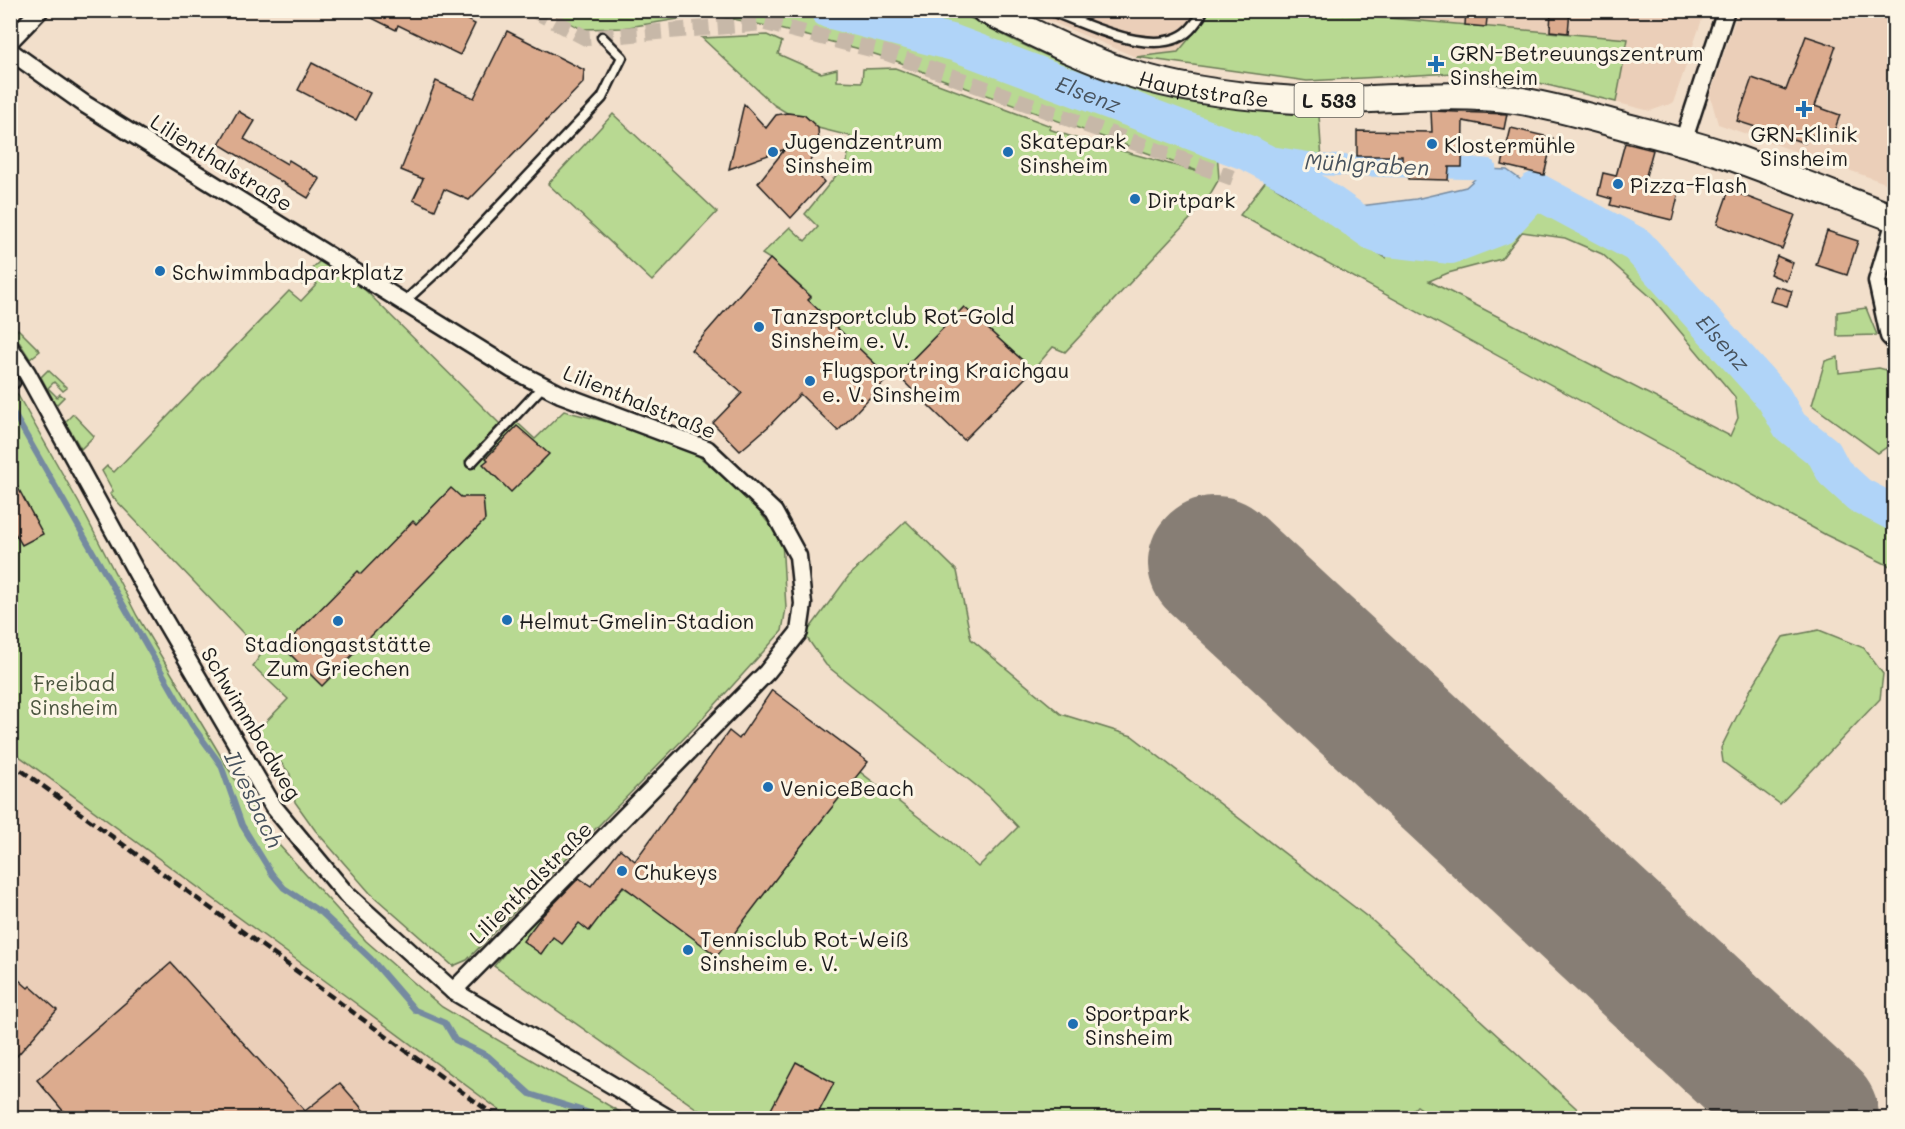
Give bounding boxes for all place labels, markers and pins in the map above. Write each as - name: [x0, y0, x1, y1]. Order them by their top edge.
- place label: GRN-Betreuungszentrum Sinsheim: [1450, 39, 1704, 90]
- marker: GRN-Betreuungszentrum Sinsheim: [1427, 55, 1445, 73]
- marker: GRN-Klinik Sinsheim: [1795, 100, 1813, 118]
- place label: GRN-Klinik Sinsheim: [1750, 120, 1858, 171]
- place label: Jugendzentrum Sinsheim: [785, 127, 942, 178]
- place label: Skatepark Sinsheim: [1020, 127, 1126, 178]
- place label: Klostermühle: [1444, 131, 1576, 158]
- marker: Klostermühle: [1425, 137, 1439, 151]
- marker: Jugendzentrum Sinsheim: [766, 145, 780, 159]
- marker: Skatepark Sinsheim: [1001, 145, 1015, 159]
- place label: Pizza-Flash: [1630, 171, 1747, 198]
- marker: Pizza-Flash: [1611, 177, 1625, 191]
- place label: Dirtpark: [1147, 186, 1235, 213]
- marker: Dirtpark: [1128, 192, 1142, 206]
- place label: Schwimmbadparkplatz: [172, 258, 404, 285]
- marker: Schwimmbadparkplatz: [153, 264, 167, 278]
- place label: Tanzsportclub Rot-Gold Sinsheim e. V.: [771, 302, 1014, 353]
- marker: Tanzsportclub Rot-Gold Sinsheim e. V.: [752, 320, 766, 334]
- place label: Flugsportring Kraichgau e. V. Sinsheim: [822, 356, 1069, 407]
- marker: Flugsportring Kraichgau e. V. Sinsheim: [803, 374, 817, 388]
- place label: Helmut-Gmelin-Stadion: [519, 607, 754, 634]
- marker: Helmut-Gmelin-Stadion: [500, 613, 514, 627]
- marker: Stadiongaststätte Zum Griechen: [331, 614, 345, 628]
- place label: Stadiongaststätte Zum Griechen: [245, 630, 431, 681]
- place label: VeniceBeach: [780, 774, 913, 801]
- marker: VeniceBeach: [761, 780, 775, 794]
- place label: Chukeys: [634, 858, 718, 885]
- marker: Chukeys: [615, 864, 629, 878]
- place label: Tennisclub Rot-Weiß Sinsheim e. V.: [700, 925, 909, 976]
- marker: Tennisclub Rot-Weiß Sinsheim e. V.: [681, 943, 695, 957]
- place label: Sportpark Sinsheim: [1085, 999, 1190, 1050]
- marker: Sportpark Sinsheim: [1066, 1017, 1080, 1031]

